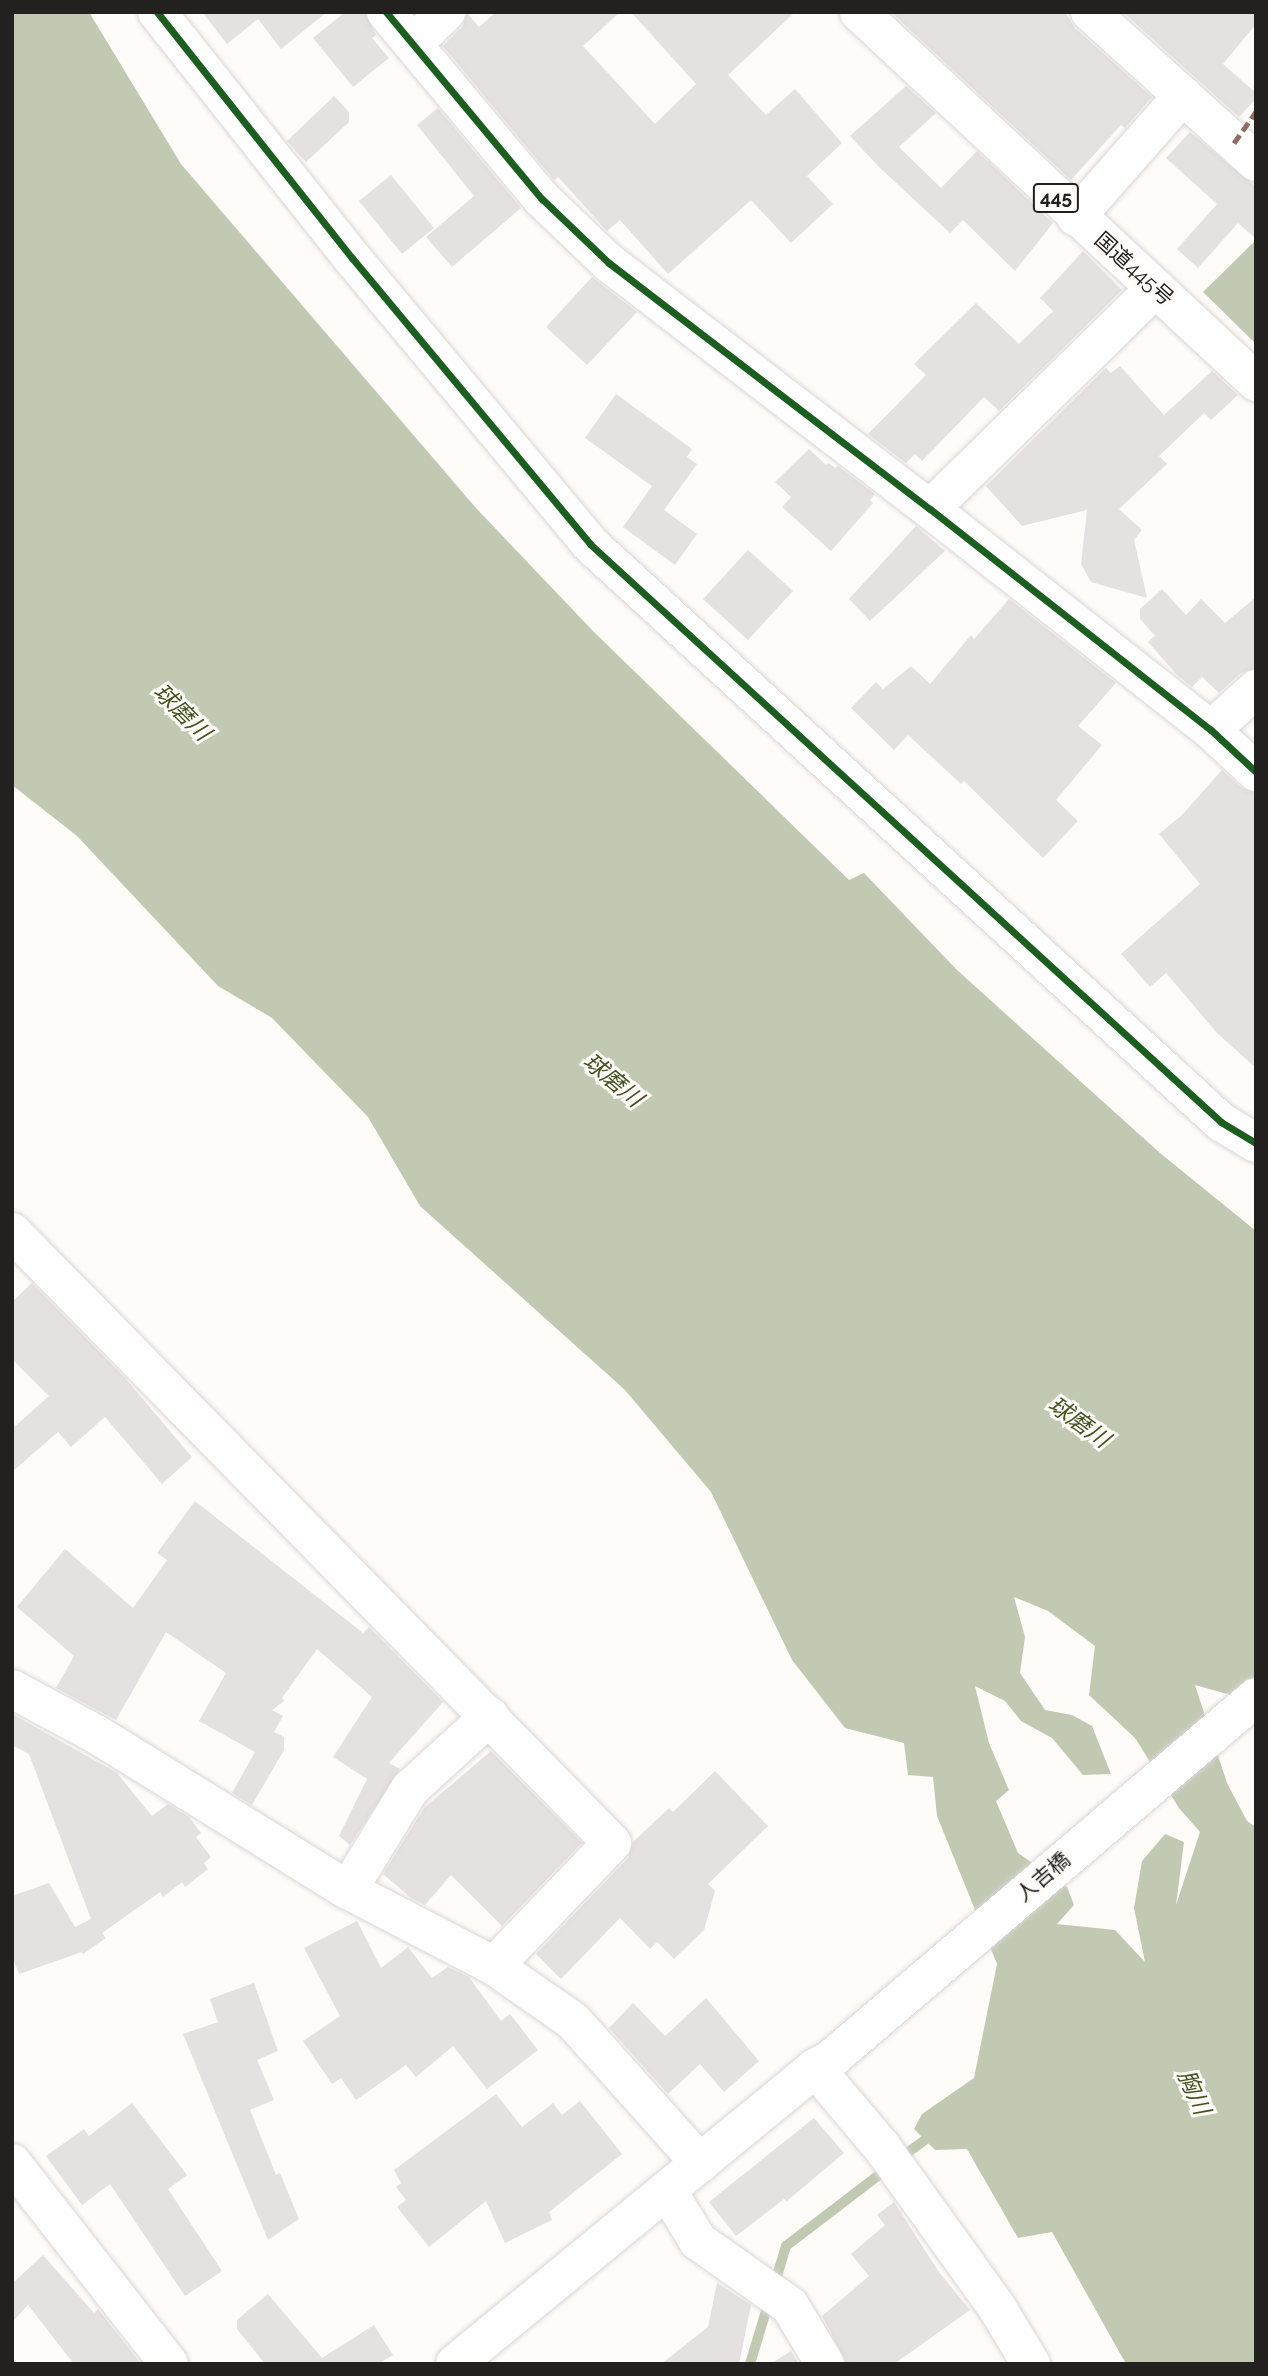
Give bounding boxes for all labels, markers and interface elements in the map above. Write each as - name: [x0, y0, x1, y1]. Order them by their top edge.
- road number: 445: [1032, 182, 1080, 214]
- street label: 国道445号: [1089, 227, 1179, 311]
- water label: 球磨川: [148, 678, 216, 746]
- water label: 球磨川: [578, 1047, 648, 1113]
- water label: 球磨川: [1043, 1391, 1115, 1453]
- street label: 人吉橋: [1011, 1847, 1075, 1907]
- water label: 胸川: [1172, 2065, 1216, 2119]

